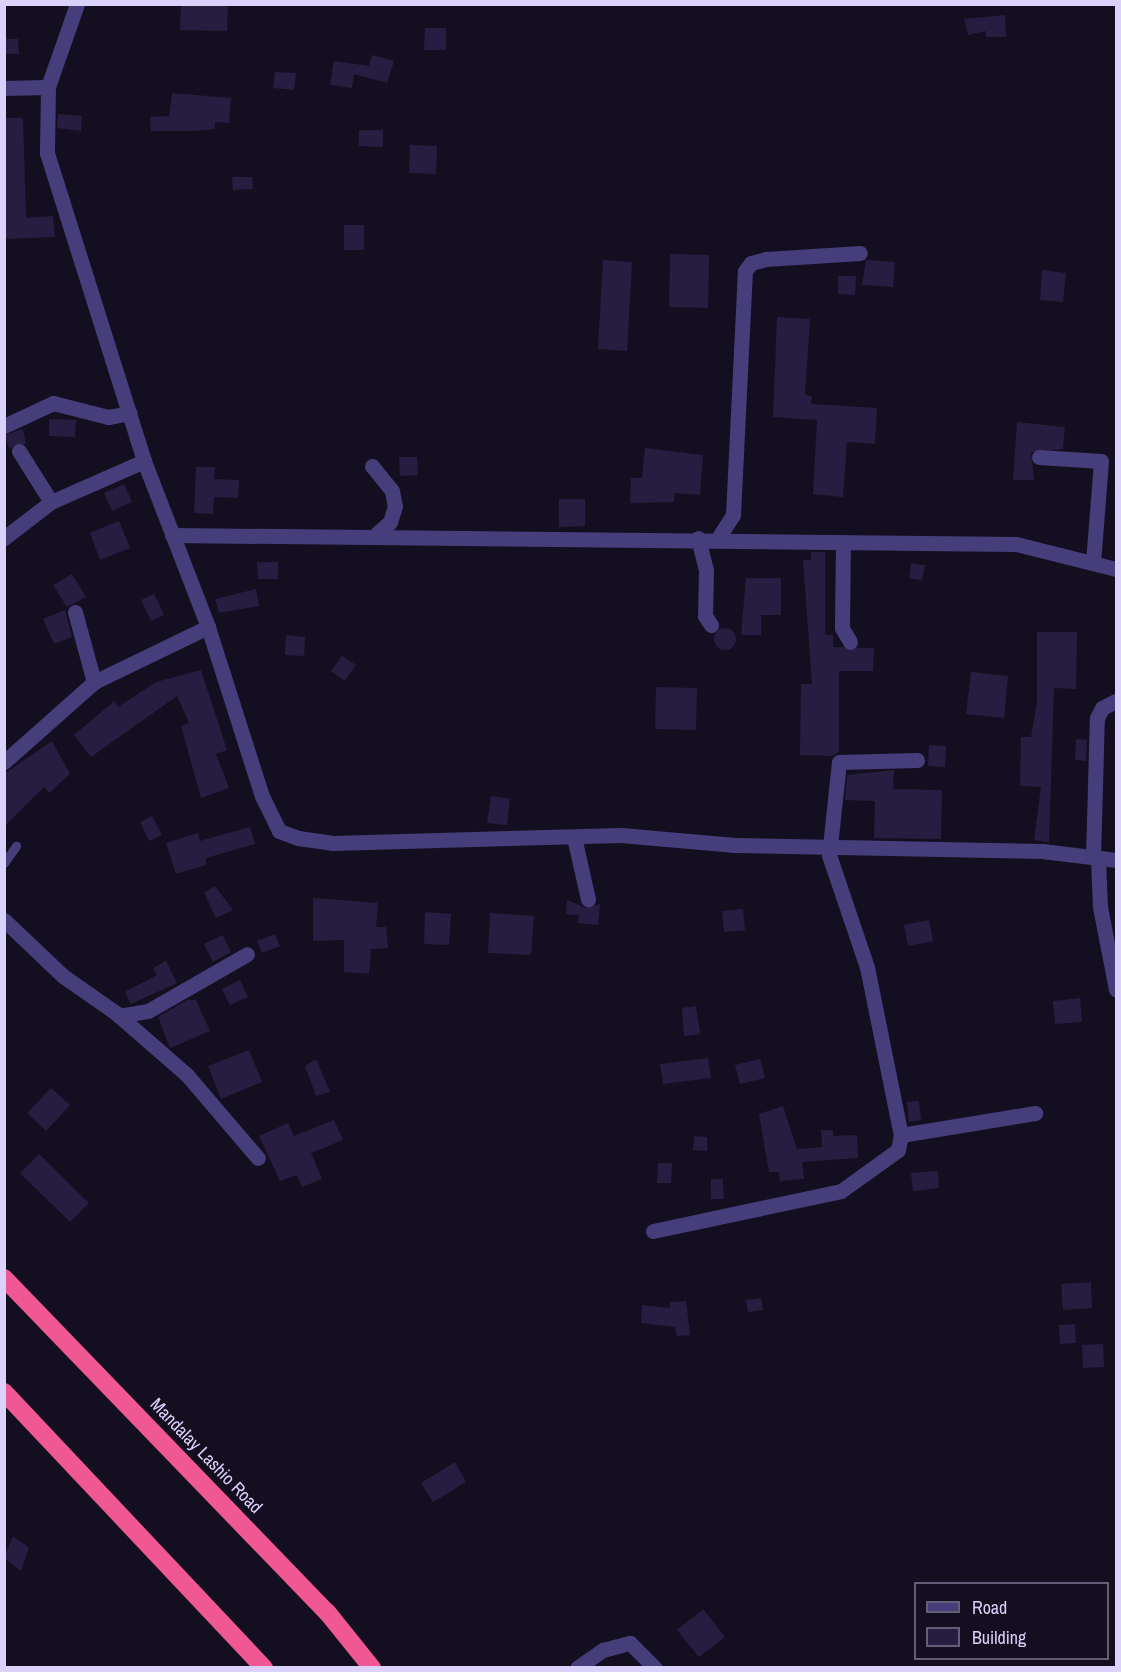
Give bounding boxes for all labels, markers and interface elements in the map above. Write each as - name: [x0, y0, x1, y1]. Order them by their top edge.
- street label: Mandalay Lashio Road: [146, 1394, 266, 1518]
- legend: [914, 1582, 1109, 1660]
- text: Road: [972, 1595, 1007, 1620]
- text: Building: [972, 1625, 1026, 1650]

